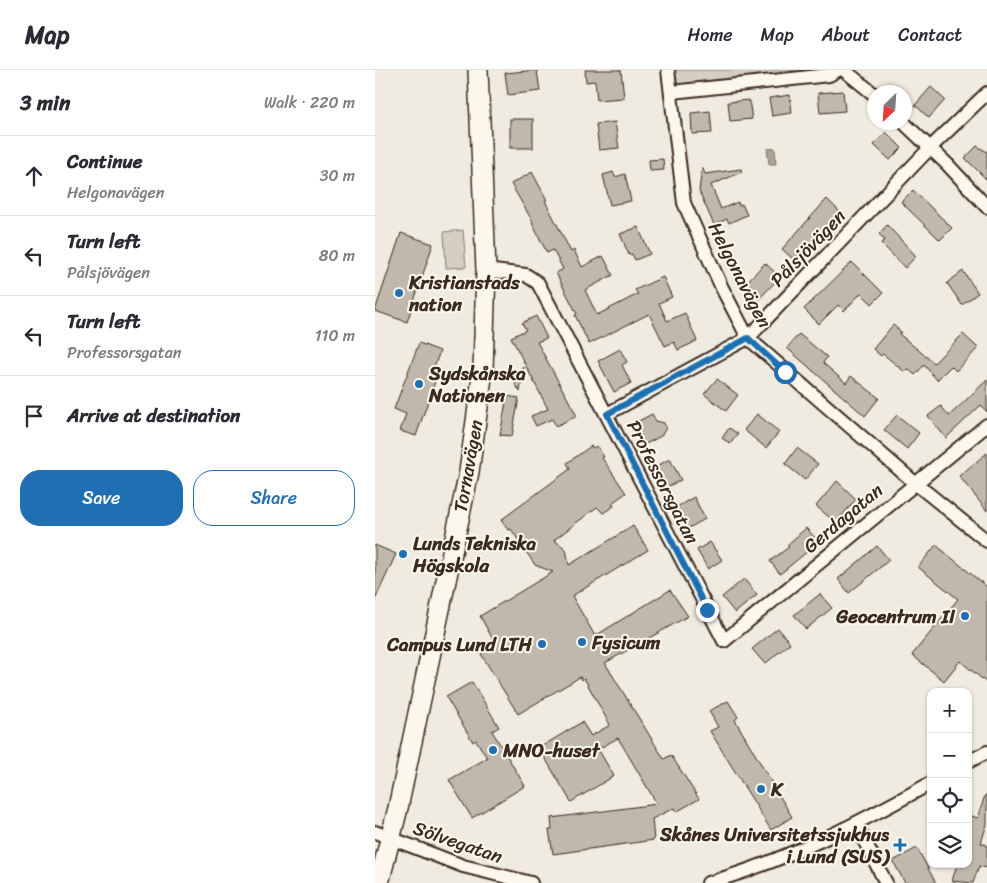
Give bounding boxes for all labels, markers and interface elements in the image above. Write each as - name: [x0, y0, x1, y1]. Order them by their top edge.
- text: Map: [25, 14, 69, 56]
- text: Home: [688, 19, 733, 51]
- text: Map: [761, 19, 794, 51]
- text: About: [822, 19, 870, 51]
- text: Contact: [898, 19, 962, 51]
- text: 3 min: [20, 84, 70, 122]
- north arrow: [867, 85, 912, 130]
- text: Walk · 220 m: [264, 88, 355, 117]
- text: Continue: [67, 145, 143, 178]
- text: 30 m: [320, 161, 355, 190]
- icon: ahead: [20, 162, 48, 190]
- text: Helgonavägen: [67, 178, 165, 207]
- street label: Pålsjövägen: [762, 201, 854, 295]
- street label: Helgonavägen: [699, 216, 781, 334]
- text: Turn left: [67, 225, 140, 258]
- text: 80 m: [319, 241, 355, 270]
- icon: left: [20, 242, 48, 270]
- text: Pålsjövägen: [67, 258, 150, 287]
- place label: Kristianstads nation: [408, 266, 521, 321]
- marker: Kristianstads nation: [393, 287, 405, 299]
- text: Turn left: [67, 305, 140, 338]
- text: 110 m: [315, 321, 355, 350]
- icon: left: [20, 322, 48, 350]
- text: Professorsgatan: [67, 338, 181, 367]
- place label: Sydskånska Nationen: [428, 357, 526, 412]
- route start: [774, 361, 797, 384]
- marker: Sydskånska Nationen: [413, 378, 425, 390]
- text: Arrive at destination: [67, 399, 240, 432]
- icon: arrive: [20, 402, 48, 430]
- street label: Professorsgatan: [617, 414, 709, 550]
- street label: Tornavägen: [444, 417, 492, 515]
- button: Save: [20, 470, 183, 526]
- button: Share: [193, 470, 355, 526]
- street label: Gerdagatan: [796, 474, 890, 562]
- place label: Lunds Tekniska Högskola: [412, 527, 537, 582]
- marker: Lunds Tekniska Högskola: [397, 548, 409, 560]
- route end: [696, 599, 719, 622]
- place label: Geocentrum II: [835, 600, 956, 633]
- marker: Geocentrum II: [959, 610, 971, 622]
- place label: Fysicum: [591, 626, 661, 659]
- place label: Campus Lund LTH: [386, 628, 533, 661]
- marker: Fysicum: [576, 636, 588, 648]
- marker: Campus Lund LTH: [536, 638, 548, 650]
- map controls: [927, 688, 972, 868]
- button: +: [927, 688, 972, 733]
- button: −: [927, 733, 972, 778]
- place label: MNO-huset: [502, 734, 601, 767]
- marker: MNO-huset: [487, 744, 499, 756]
- place label: K: [770, 773, 784, 806]
- button: locate: [927, 778, 972, 823]
- marker: K: [755, 783, 767, 795]
- street label: Sölvegatan: [409, 811, 507, 873]
- place label: Skånes Universitetssjukhus i Lund (SUS): [659, 818, 890, 873]
- button: layers: [927, 823, 972, 868]
- marker: Skånes Universitetssjukhus i Lund (SUS): [893, 838, 907, 852]

